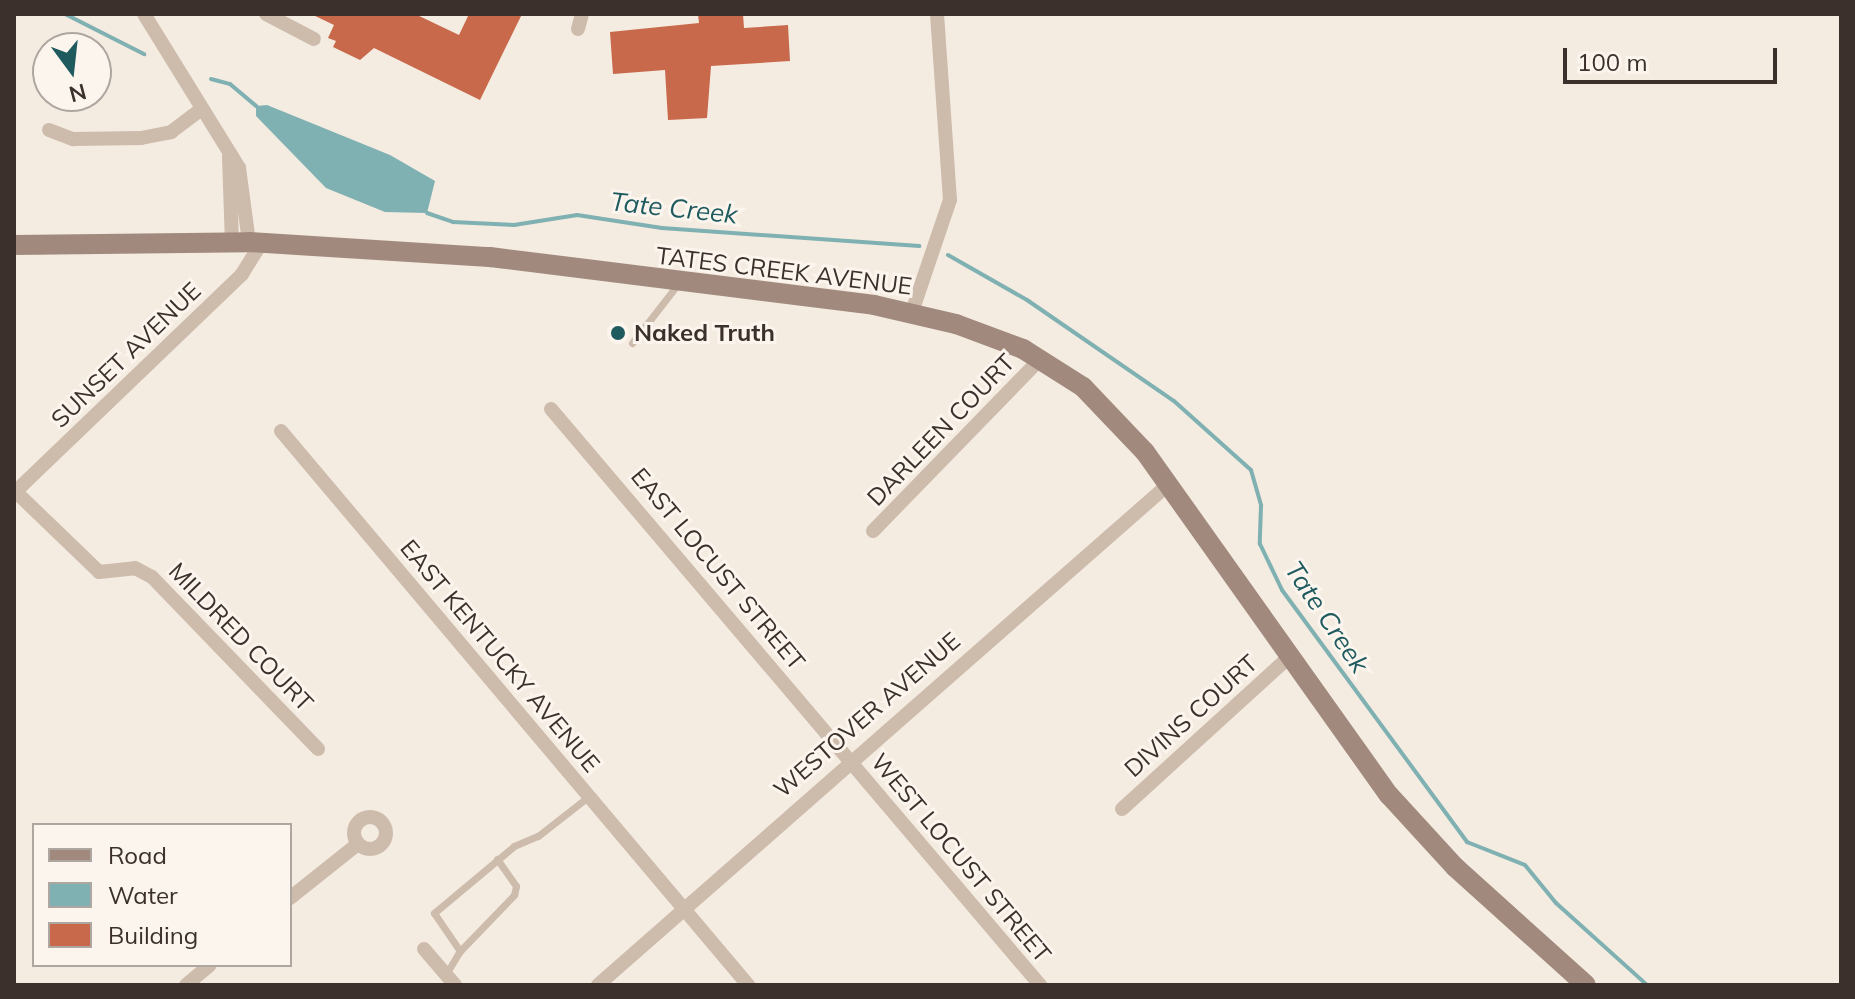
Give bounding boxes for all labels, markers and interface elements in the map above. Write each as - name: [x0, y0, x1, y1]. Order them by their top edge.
- north arrow: [32, 32, 112, 112]
- scale bar: [1567, 32, 1781, 82]
- text: 100 m: [1577, 47, 1648, 77]
- text: N: [66, 78, 89, 109]
- water label: Tate Creek: [609, 186, 739, 230]
- street label: TATES CREEK AVENUE: [654, 241, 914, 301]
- street label: SUNSET AVENUE: [45, 276, 207, 434]
- place label: Naked Truth: [634, 319, 775, 347]
- marker: Naked Truth: [609, 324, 627, 342]
- street label: DARLEEN COURT: [861, 348, 1021, 512]
- street label: EAST LOCUST STREET: [625, 462, 811, 676]
- street label: EAST KENTUCKY AVENUE: [394, 534, 606, 778]
- water label: Tate Creek: [1278, 555, 1376, 679]
- street label: MILDRED COURT: [163, 557, 319, 717]
- street label: WESTOVER AVENUE: [768, 626, 966, 804]
- street label: DIVINS COURT: [1119, 649, 1263, 783]
- street label: WEST LOCUST STREET: [865, 748, 1057, 968]
- legend: [32, 823, 292, 967]
- text: Road: [108, 840, 167, 870]
- text: Water: [108, 880, 178, 910]
- text: Building: [108, 920, 198, 950]

